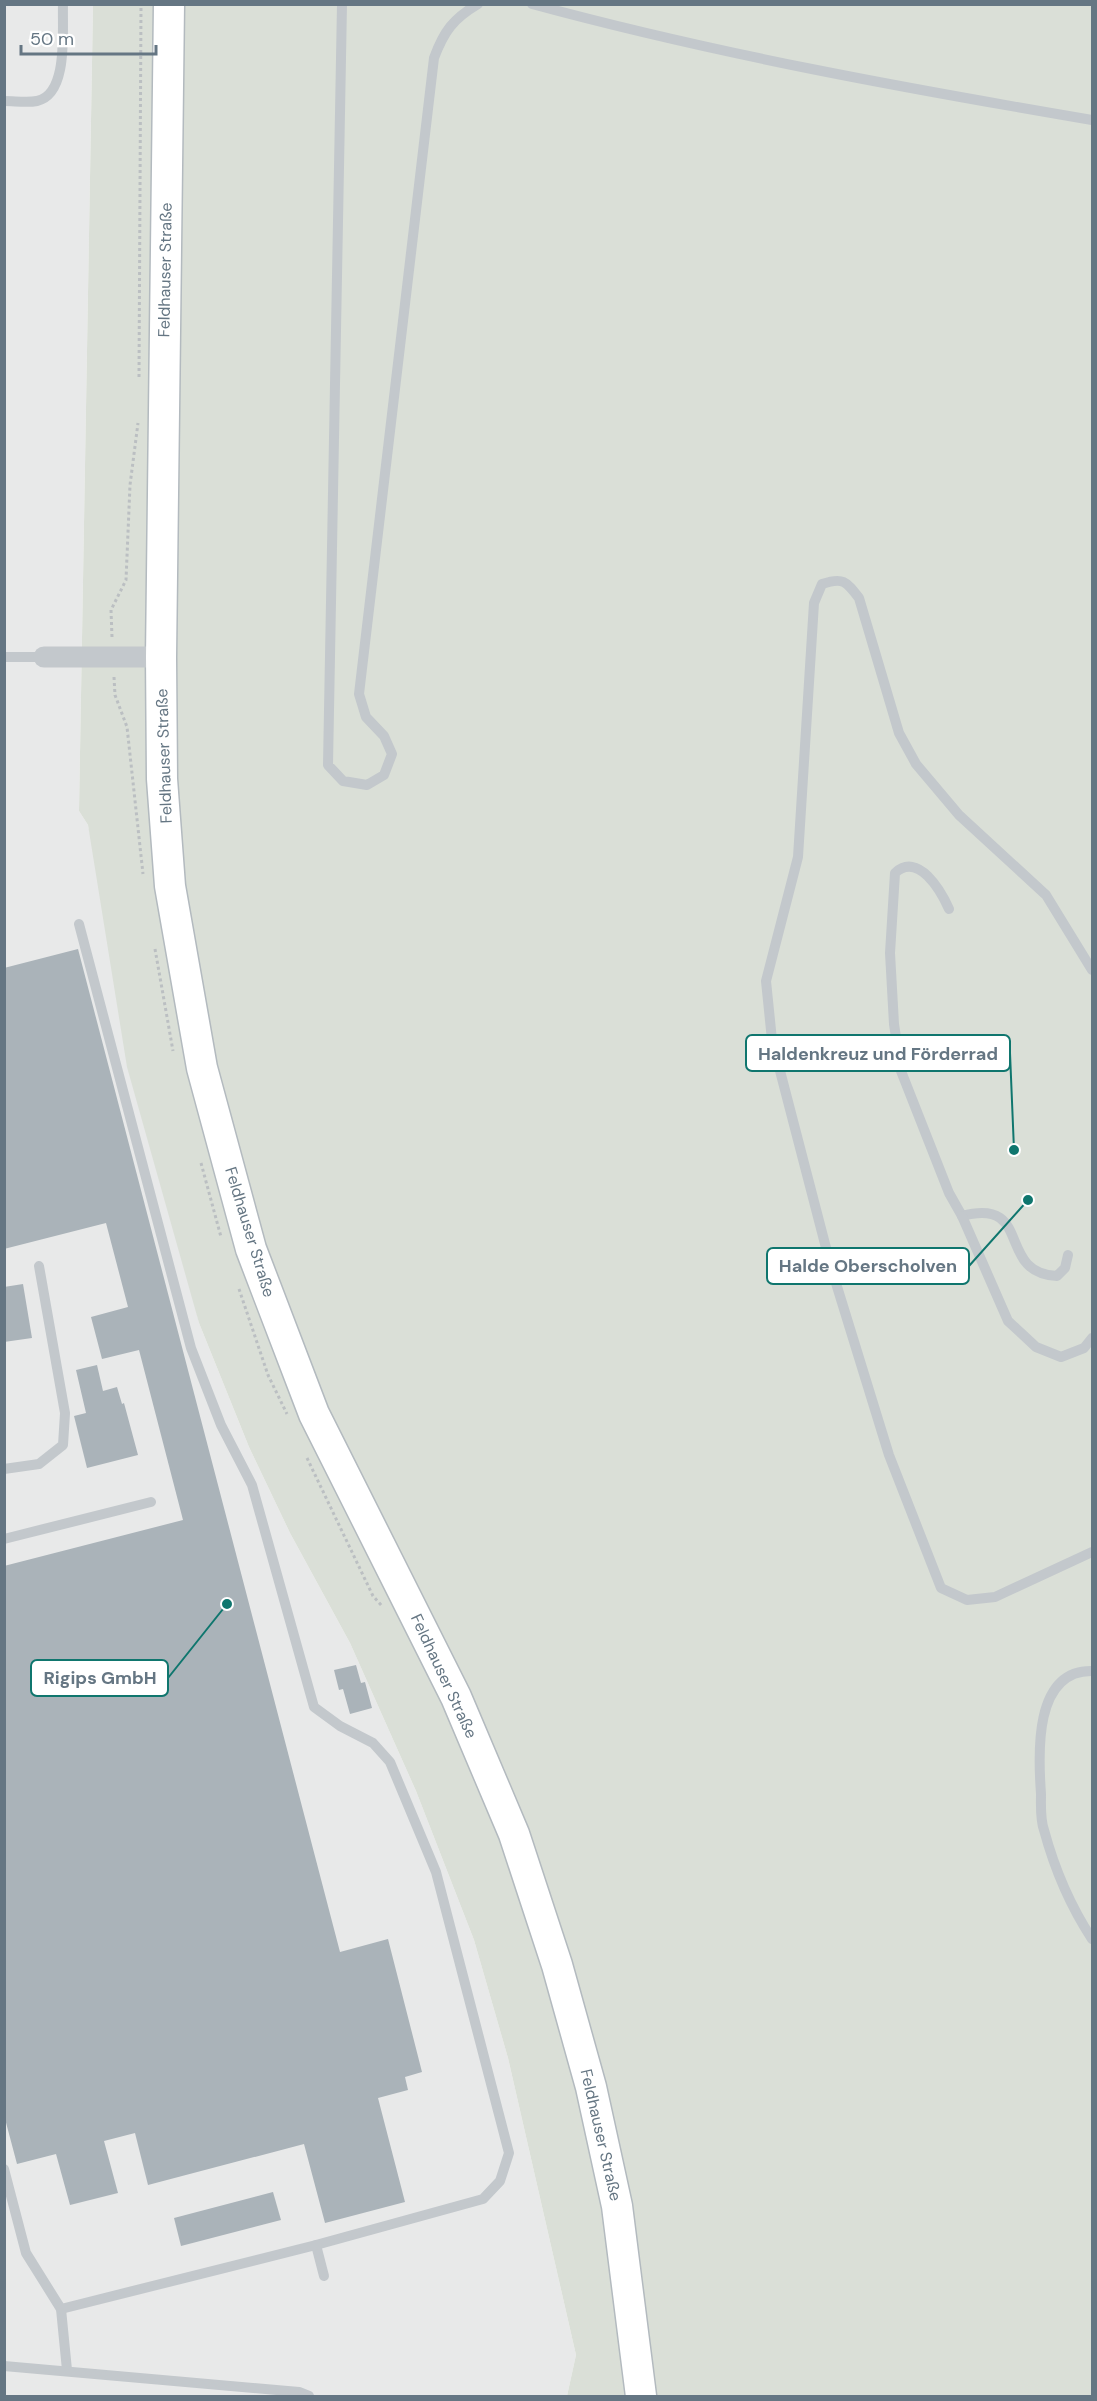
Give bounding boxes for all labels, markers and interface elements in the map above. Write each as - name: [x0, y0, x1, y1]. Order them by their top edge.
- scale bar: [21, 18, 156, 56]
- text: 50 m: [30, 27, 74, 51]
- street label: Feldhauser Straße: [153, 202, 177, 338]
- street label: Feldhauser Straße: [151, 688, 177, 824]
- callout: Haldenkreuz und Förderrad: [746, 1035, 1010, 1071]
- text: Haldenkreuz und Förderrad: [758, 1042, 998, 1066]
- street label: Feldhauser Straße: [220, 1164, 280, 1300]
- callout: Halde Oberscholven: [767, 1248, 969, 1284]
- text: Halde Oberscholven: [779, 1254, 957, 1278]
- street label: Feldhauser Straße: [406, 1610, 482, 1742]
- callout: Rigips GmbH: [31, 1660, 168, 1696]
- text: Rigips GmbH: [43, 1666, 157, 1690]
- street label: Feldhauser Straße: [576, 2067, 626, 2203]

